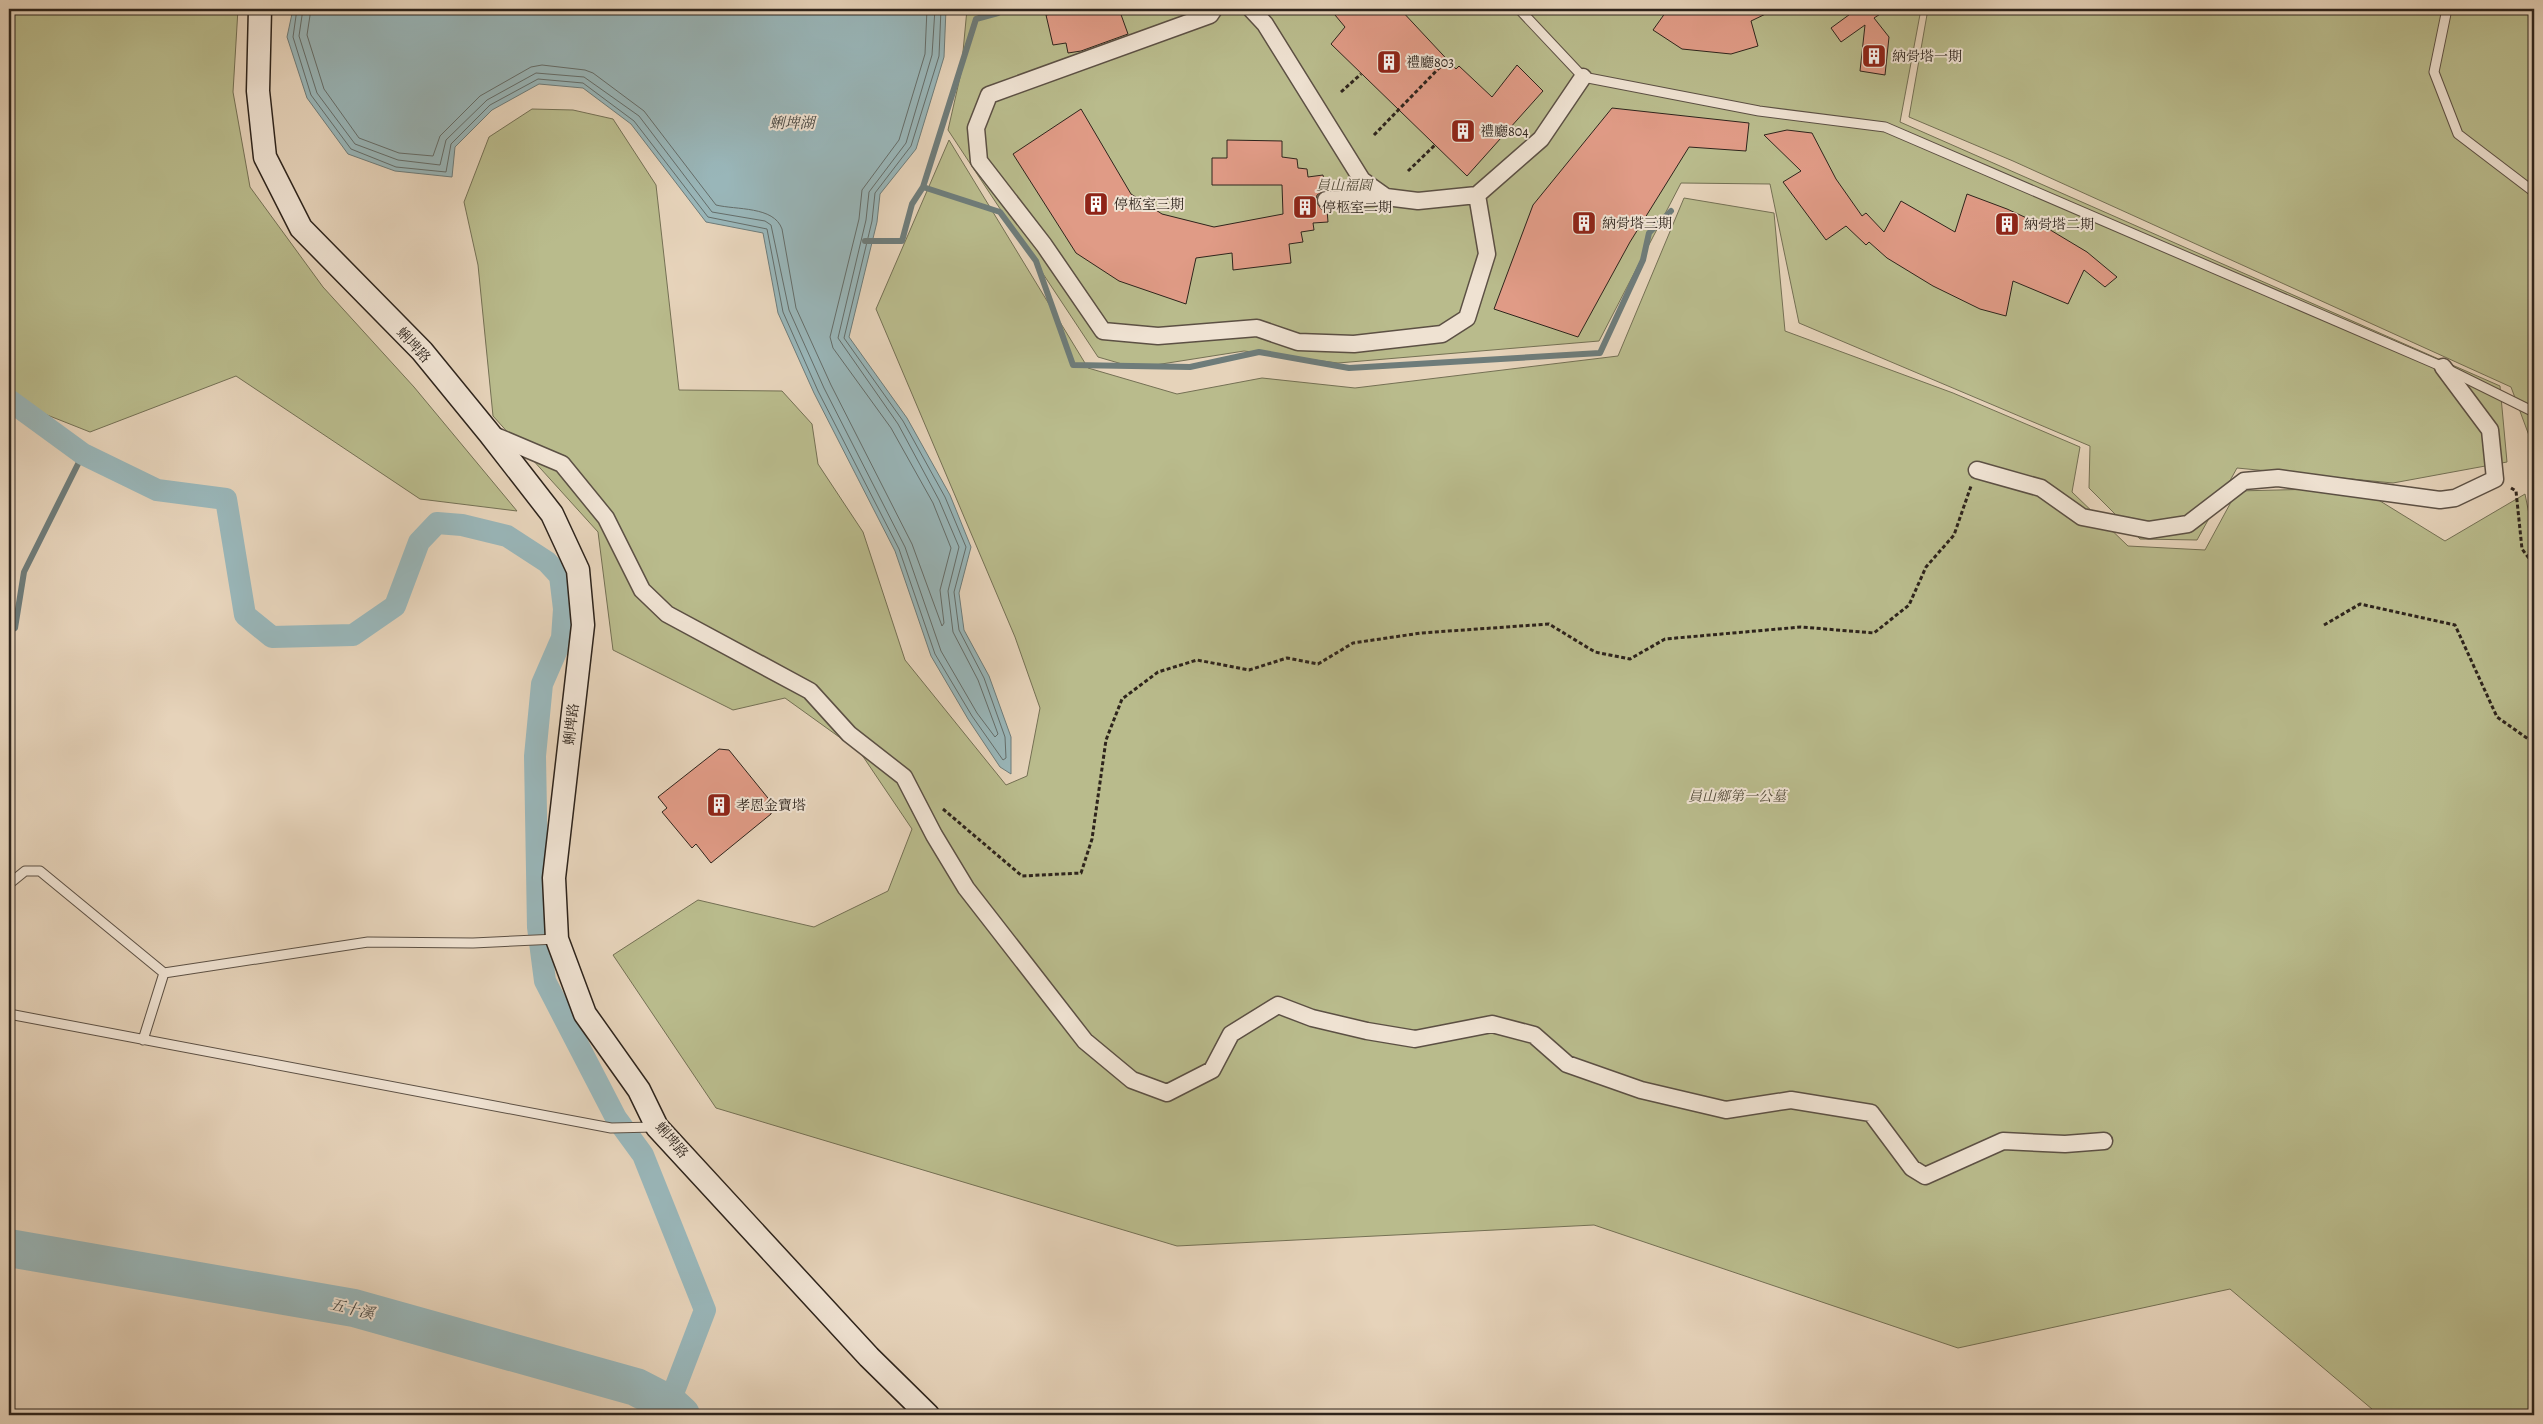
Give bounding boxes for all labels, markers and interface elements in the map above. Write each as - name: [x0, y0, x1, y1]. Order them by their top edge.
- building icon: 納骨塔一期: [1861, 43, 1887, 69]
- place label: 納骨塔一期: [1892, 47, 1962, 66]
- building icon: 禮廳803: [1376, 49, 1402, 75]
- place label: 禮廳803: [1406, 53, 1454, 72]
- water label: 蜊埤湖: [769, 113, 817, 133]
- building icon: 禮廳804: [1450, 118, 1476, 144]
- place label: 禮廳804: [1480, 122, 1529, 141]
- park label: 員山福園: [1316, 176, 1374, 195]
- building icon: 停柩室三期: [1083, 191, 1109, 217]
- building icon: 停柩室二期: [1292, 194, 1318, 220]
- place label: 停柩室三期: [1114, 195, 1184, 214]
- place label: 停柩室二期: [1322, 198, 1392, 217]
- building icon: 納骨塔三期: [1571, 210, 1597, 236]
- building icon: 納骨塔二期: [1994, 211, 2020, 237]
- place label: 納骨塔三期: [1602, 214, 1672, 233]
- place label: 納骨塔二期: [2024, 215, 2094, 234]
- street label: 蜊埤路: [392, 324, 435, 367]
- street label: 蜊埤路: [560, 702, 583, 746]
- park label: 員山鄉第一公墓: [1688, 787, 1788, 806]
- building icon: 孝恩金寶塔: [706, 792, 732, 818]
- place label: 孝恩金寶塔: [736, 796, 806, 815]
- street label: 蜊埤路: [651, 1118, 692, 1163]
- water label: 五十溪: [328, 1294, 378, 1324]

